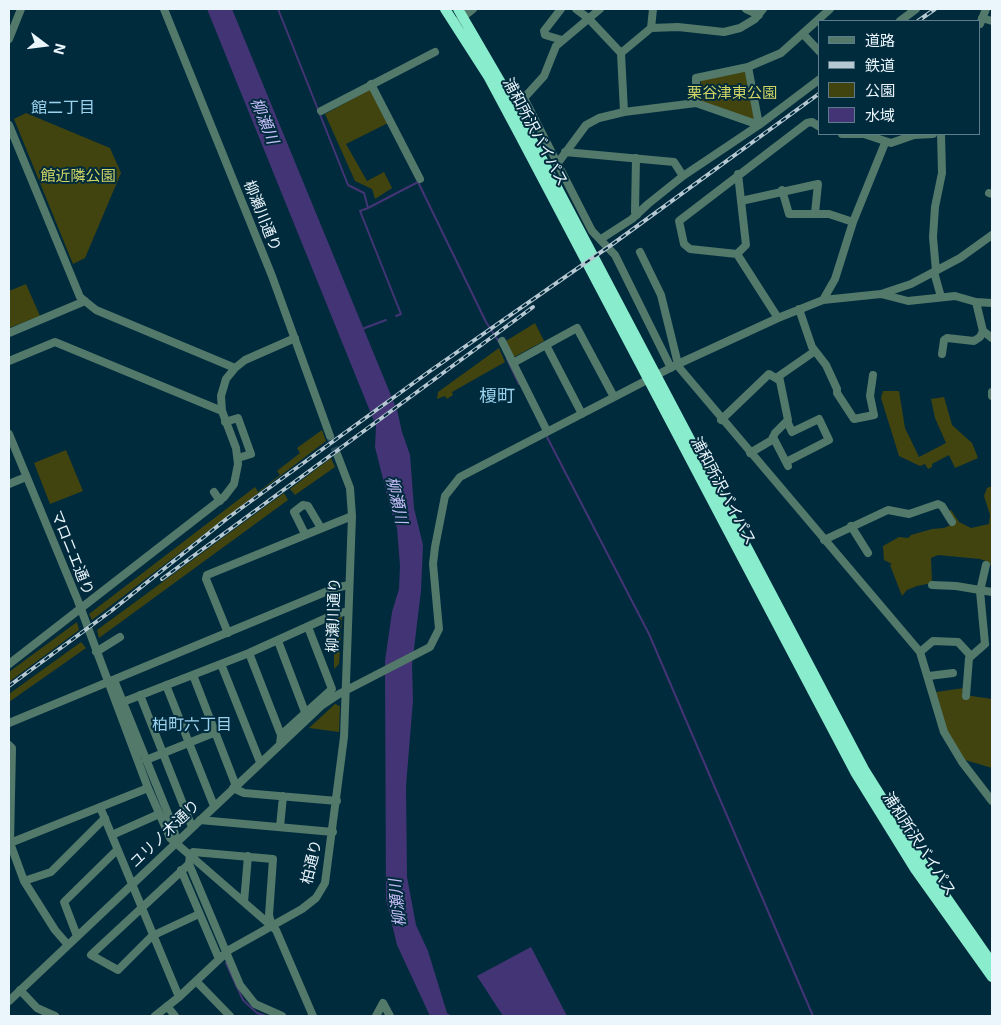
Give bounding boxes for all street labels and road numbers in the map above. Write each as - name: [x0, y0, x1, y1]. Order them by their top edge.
- street label: 浦和所沢バイパス: [499, 75, 571, 189]
- street label: 柳瀬川通り: [240, 178, 284, 254]
- street label: 浦和所沢バイパス: [687, 434, 759, 548]
- street label: マロニエ通り: [47, 508, 97, 598]
- street label: 柳瀬川通り: [324, 577, 344, 653]
- street label: 浦和所沢バイパス: [879, 789, 959, 899]
- street label: ユリノ木通り: [126, 796, 204, 872]
- street label: 柏通り: [298, 838, 326, 886]

